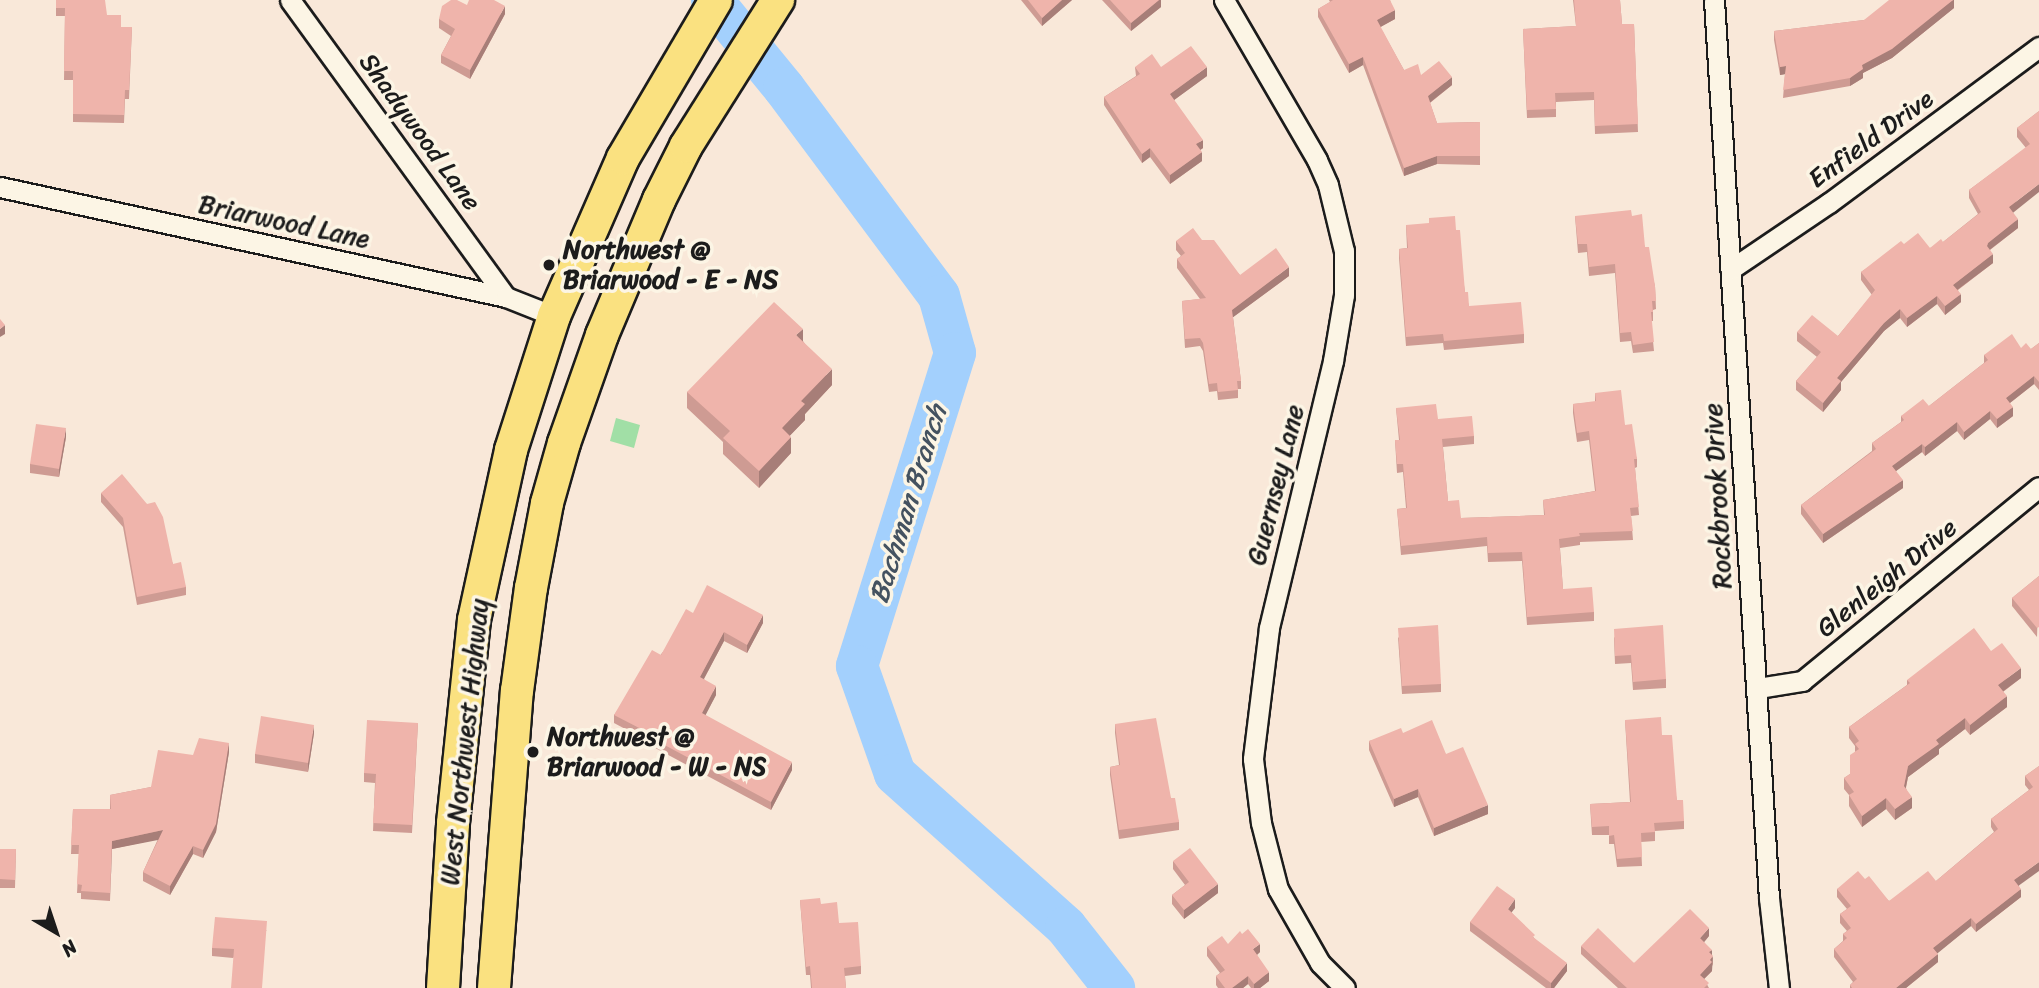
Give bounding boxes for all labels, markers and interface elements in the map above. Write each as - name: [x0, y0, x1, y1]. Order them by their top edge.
- street label: Shadywood Lane: [352, 47, 488, 217]
- street label: Enfield Drive: [1802, 83, 1940, 195]
- street label: Briarwood Lane: [195, 189, 373, 255]
- place label: Northwest @ Briarwood - E - NS: [563, 234, 779, 296]
- marker: Northwest @ Briarwood - E - NS: [541, 257, 557, 273]
- water label: Bachman Branch: [862, 401, 954, 607]
- street label: Guernsey Lane: [1241, 402, 1311, 568]
- street label: Rockbrook Drive: [1698, 402, 1738, 590]
- street label: Glenleigh Drive: [1811, 512, 1963, 644]
- street label: West Northwest Highway: [434, 597, 496, 887]
- place label: Northwest @ Briarwood - W - NS: [547, 721, 768, 782]
- marker: Northwest @ Briarwood - W - NS: [525, 744, 541, 760]
- north arrow: [21, 897, 91, 967]
- text: N: [54, 932, 85, 966]

